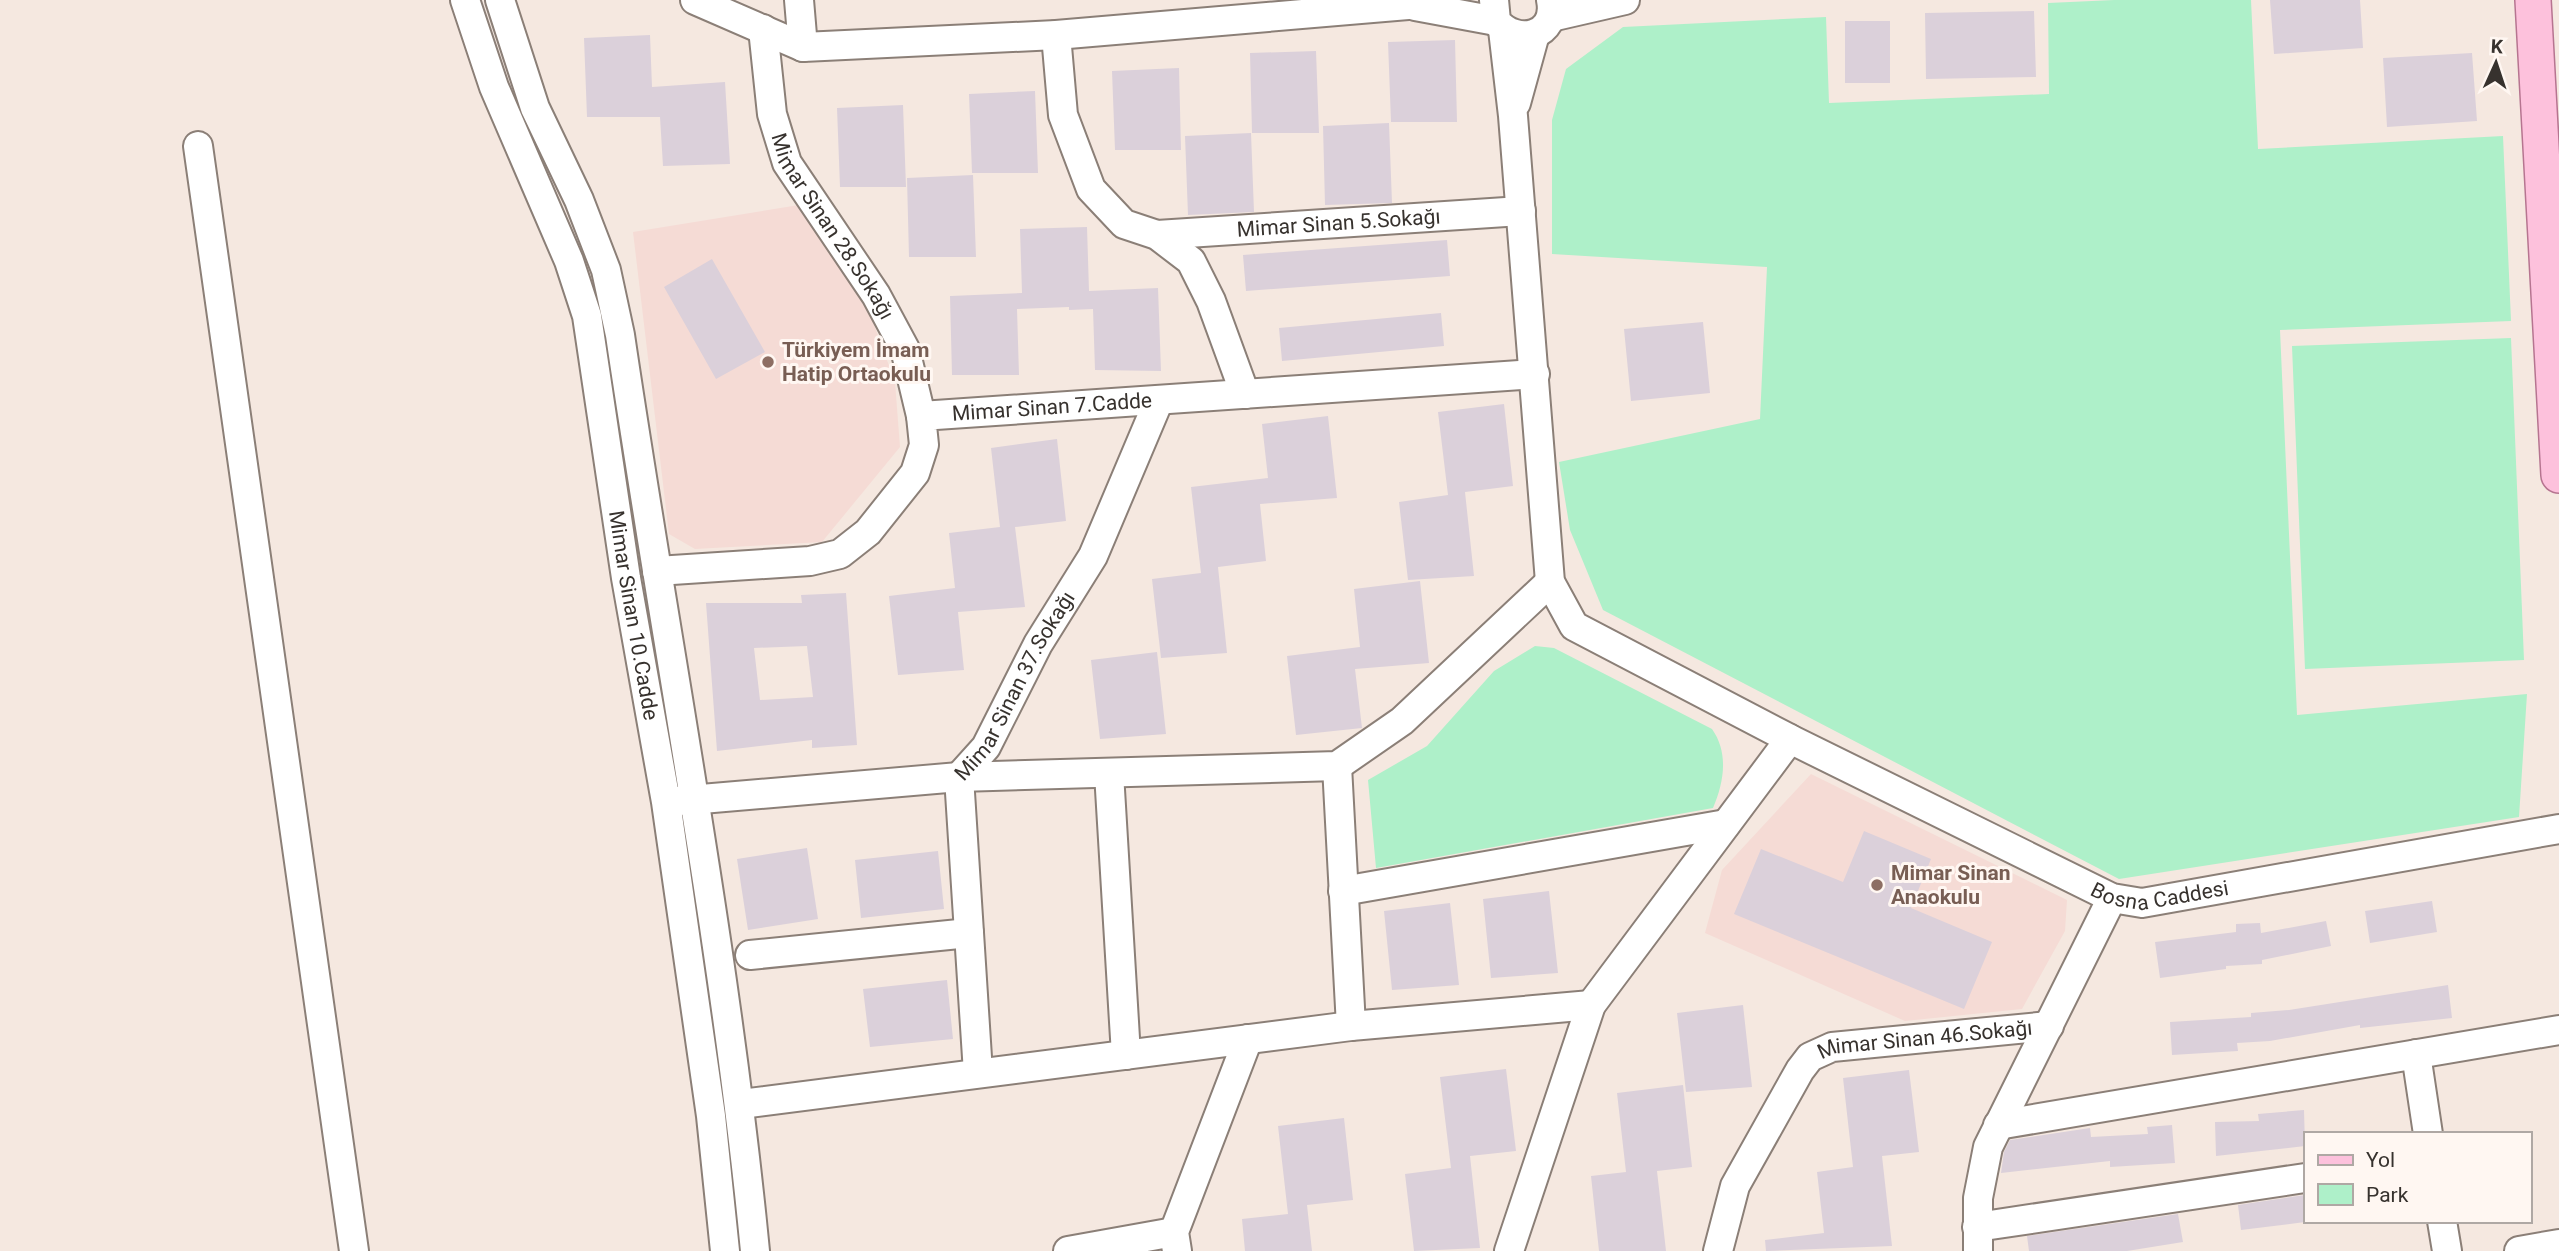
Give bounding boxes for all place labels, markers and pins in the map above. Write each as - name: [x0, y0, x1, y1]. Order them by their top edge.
- place label: Türkiyem İmam Hatip Ortaokulu: [782, 338, 931, 386]
- marker: Türkiyem İmam Hatip Ortaokulu: [760, 354, 776, 370]
- place label: Mimar Sinan Anaokulu: [1891, 861, 2011, 909]
- marker: Mimar Sinan Anaokulu: [1869, 877, 1885, 893]

